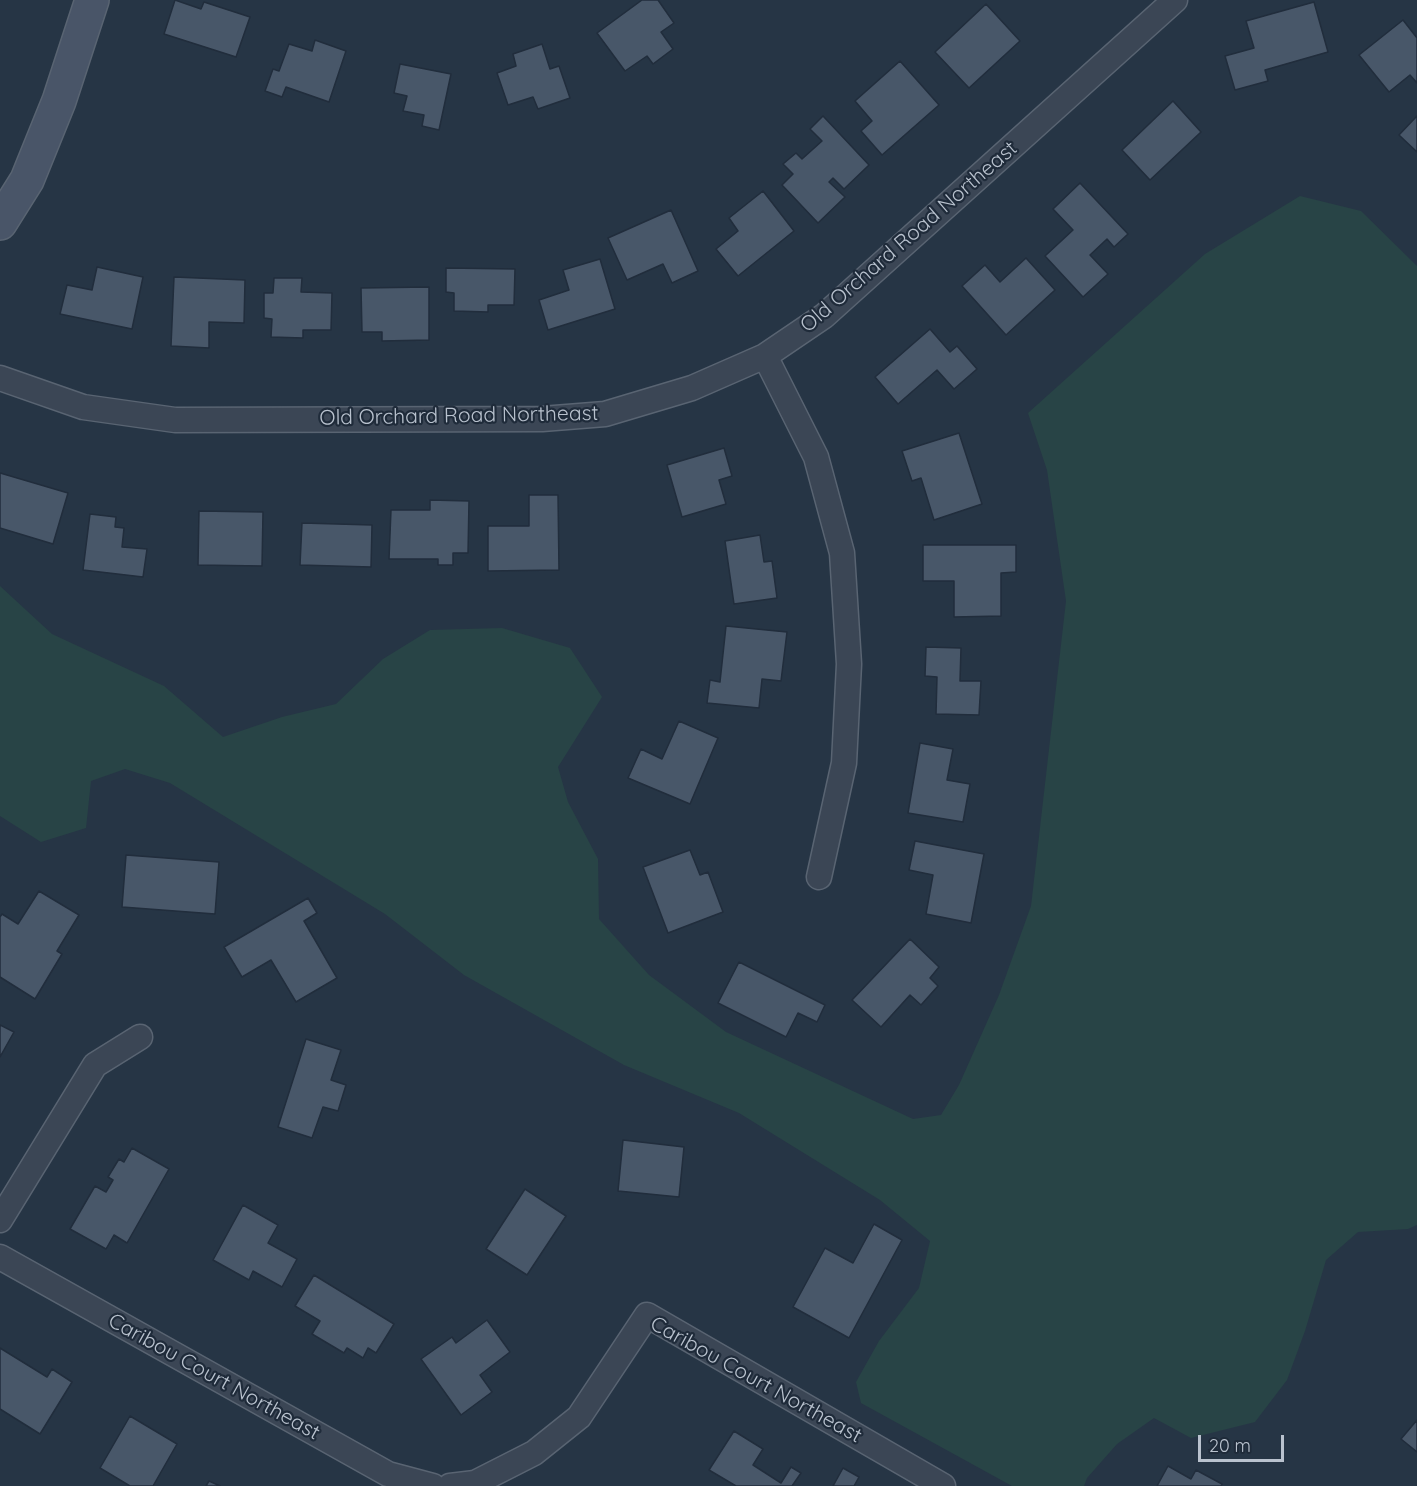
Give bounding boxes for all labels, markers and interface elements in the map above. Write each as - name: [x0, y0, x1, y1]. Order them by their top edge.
- street label: Old Orchard Road Northeast: [795, 136, 1023, 338]
- street label: Old Orchard Road Northeast: [319, 401, 599, 431]
- street label: Caribou Court Northeast: [104, 1308, 324, 1446]
- street label: Caribou Court Northeast: [646, 1311, 866, 1449]
- scale bar: [1201, 1423, 1286, 1461]
- text: 20 m: [1209, 1434, 1251, 1457]

